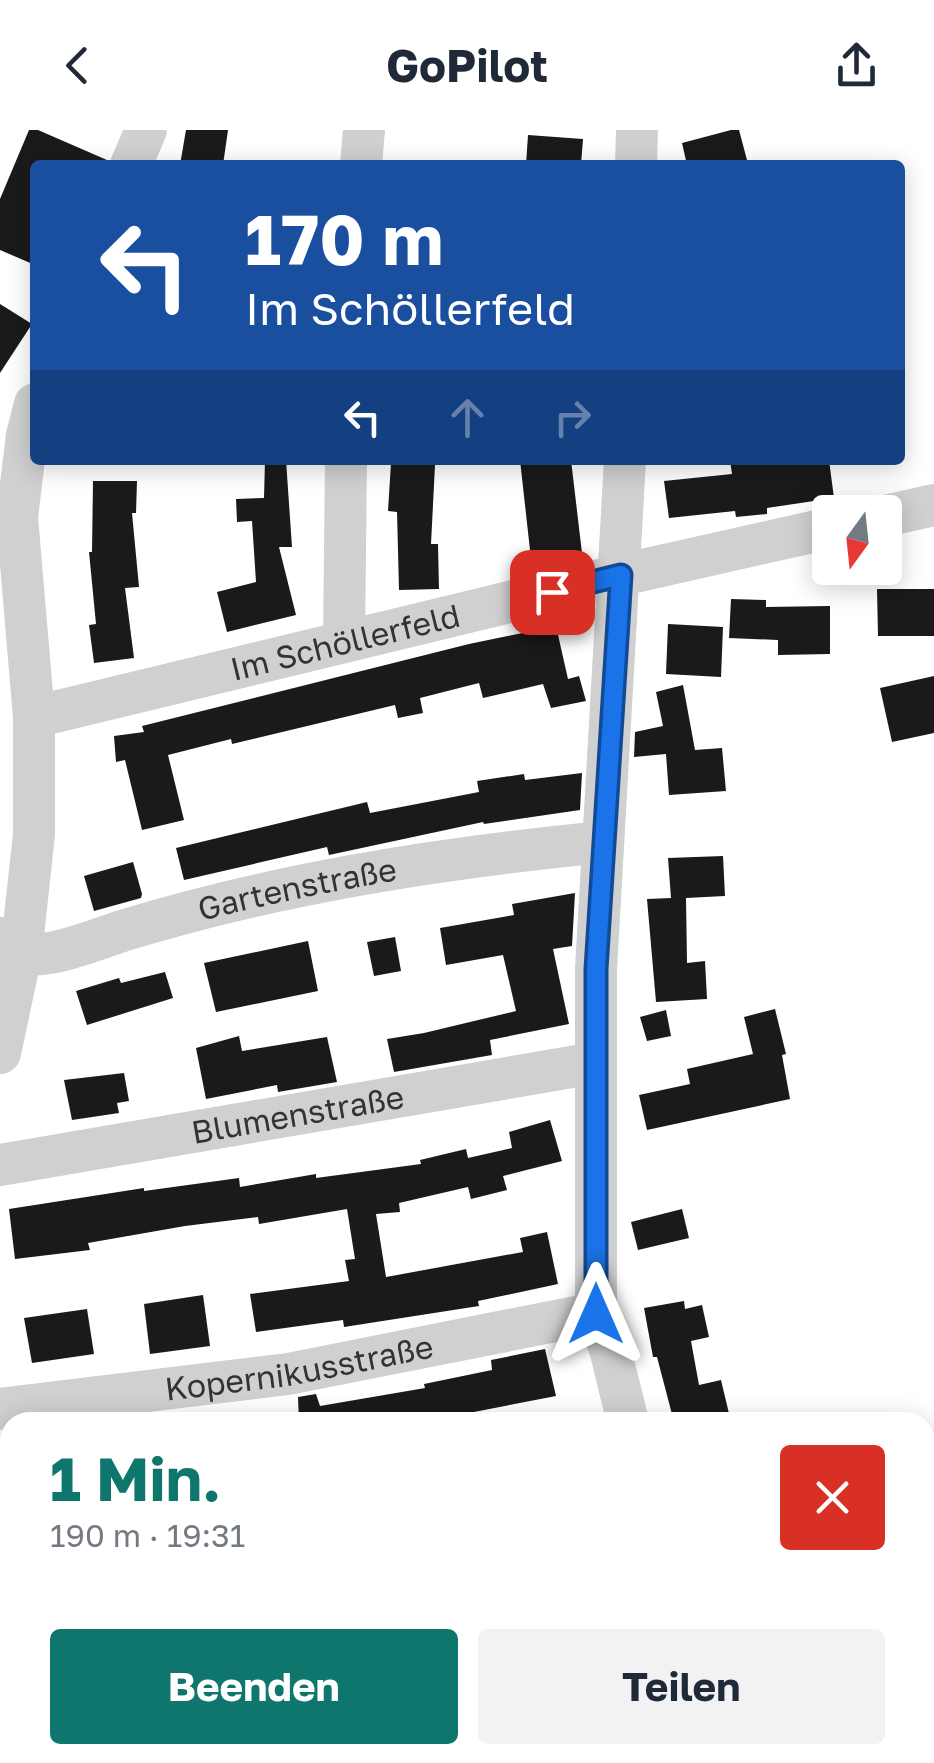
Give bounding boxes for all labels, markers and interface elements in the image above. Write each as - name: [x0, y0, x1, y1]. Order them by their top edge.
- icon: back: [50, 38, 105, 93]
- text: GoPilot: [386, 38, 548, 92]
- icon: share: [829, 38, 884, 93]
- text: 170 m: [245, 196, 443, 280]
- icon: left: [80, 200, 210, 330]
- text: Im Schöllerfeld: [245, 281, 575, 335]
- icon: left: [335, 390, 390, 445]
- icon: ahead: [440, 390, 495, 445]
- icon: right: [545, 390, 600, 445]
- north arrow: [812, 495, 902, 585]
- map controls: [812, 495, 902, 585]
- pin: [510, 550, 595, 635]
- icon: arrive: [525, 565, 580, 620]
- street label: Im Schöllerfeld: [227, 596, 464, 688]
- street label: Gartenstraße: [194, 850, 399, 928]
- street label: Blumenstraße: [189, 1077, 407, 1151]
- position arrow: [544, 1262, 648, 1366]
- street label: Kopernikusstraße: [163, 1327, 436, 1408]
- text: 1 Min.: [50, 1442, 221, 1514]
- button: close: [780, 1445, 885, 1550]
- text: 190 m · 19:31: [50, 1516, 245, 1554]
- button: Beenden: [50, 1629, 458, 1744]
- button: Teilen: [478, 1629, 885, 1744]

